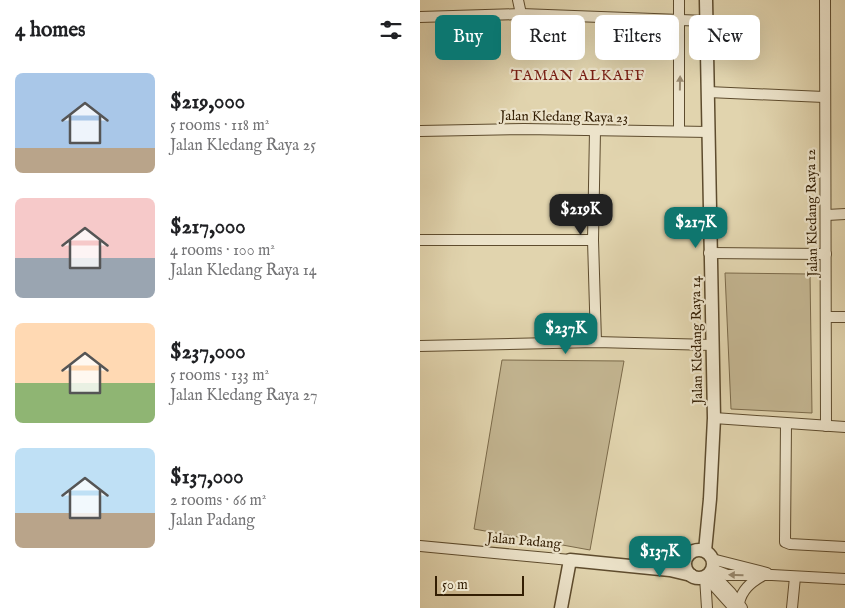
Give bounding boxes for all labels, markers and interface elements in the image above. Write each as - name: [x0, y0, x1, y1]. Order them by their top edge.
- chip: Buy: [435, 15, 501, 60]
- chip: Rent: [511, 15, 585, 60]
- chip: Filters: [595, 15, 679, 60]
- chip: New: [689, 15, 760, 60]
- icon: filters: [377, 16, 405, 44]
- text: 4 homes: [15, 17, 85, 44]
- district label: TAMAN ALKAFF: [511, 66, 645, 85]
- one-way arrow: [676, 74, 684, 90]
- text: $219,000: [170, 89, 245, 116]
- icon: home: [55, 93, 115, 153]
- street label: Jalan Kledang Raya 23: [498, 107, 628, 127]
- text: 5 rooms · 118 m²: [170, 116, 269, 136]
- text: Jalan Kledang Raya 25: [170, 136, 316, 156]
- street label: Jalan Kledang Raya 12: [802, 148, 822, 279]
- pin: $219K: [546, 194, 616, 236]
- text: $219K: [561, 200, 601, 220]
- pin: $217K: [661, 206, 731, 249]
- text: $217K: [675, 213, 717, 233]
- text: $217,000: [170, 214, 246, 241]
- icon: home: [55, 218, 115, 278]
- text: 4 rooms · 100 m²: [170, 241, 275, 261]
- text: Jalan Kledang Raya 14: [170, 261, 317, 281]
- street label: Jalan Kledang Raya 14: [687, 276, 707, 406]
- pin: $237K: [531, 312, 601, 355]
- text: $237K: [545, 319, 587, 339]
- text: $237,000: [170, 339, 246, 366]
- icon: home: [55, 343, 115, 403]
- text: 5 rooms · 133 m²: [170, 366, 269, 386]
- text: Jalan Kledang Raya 27: [170, 386, 318, 406]
- text: $137,000: [170, 464, 244, 491]
- icon: home: [55, 468, 115, 528]
- text: 2 rooms · 66 m²: [170, 491, 266, 511]
- text: Jalan Padang: [170, 511, 255, 531]
- street label: Jalan Padang: [484, 529, 562, 553]
- pin: $137K: [625, 536, 695, 578]
- text: $137K: [640, 542, 680, 562]
- one-way arrow: [728, 571, 744, 579]
- scale bar: [435, 573, 524, 596]
- text: 50 m: [442, 576, 468, 594]

